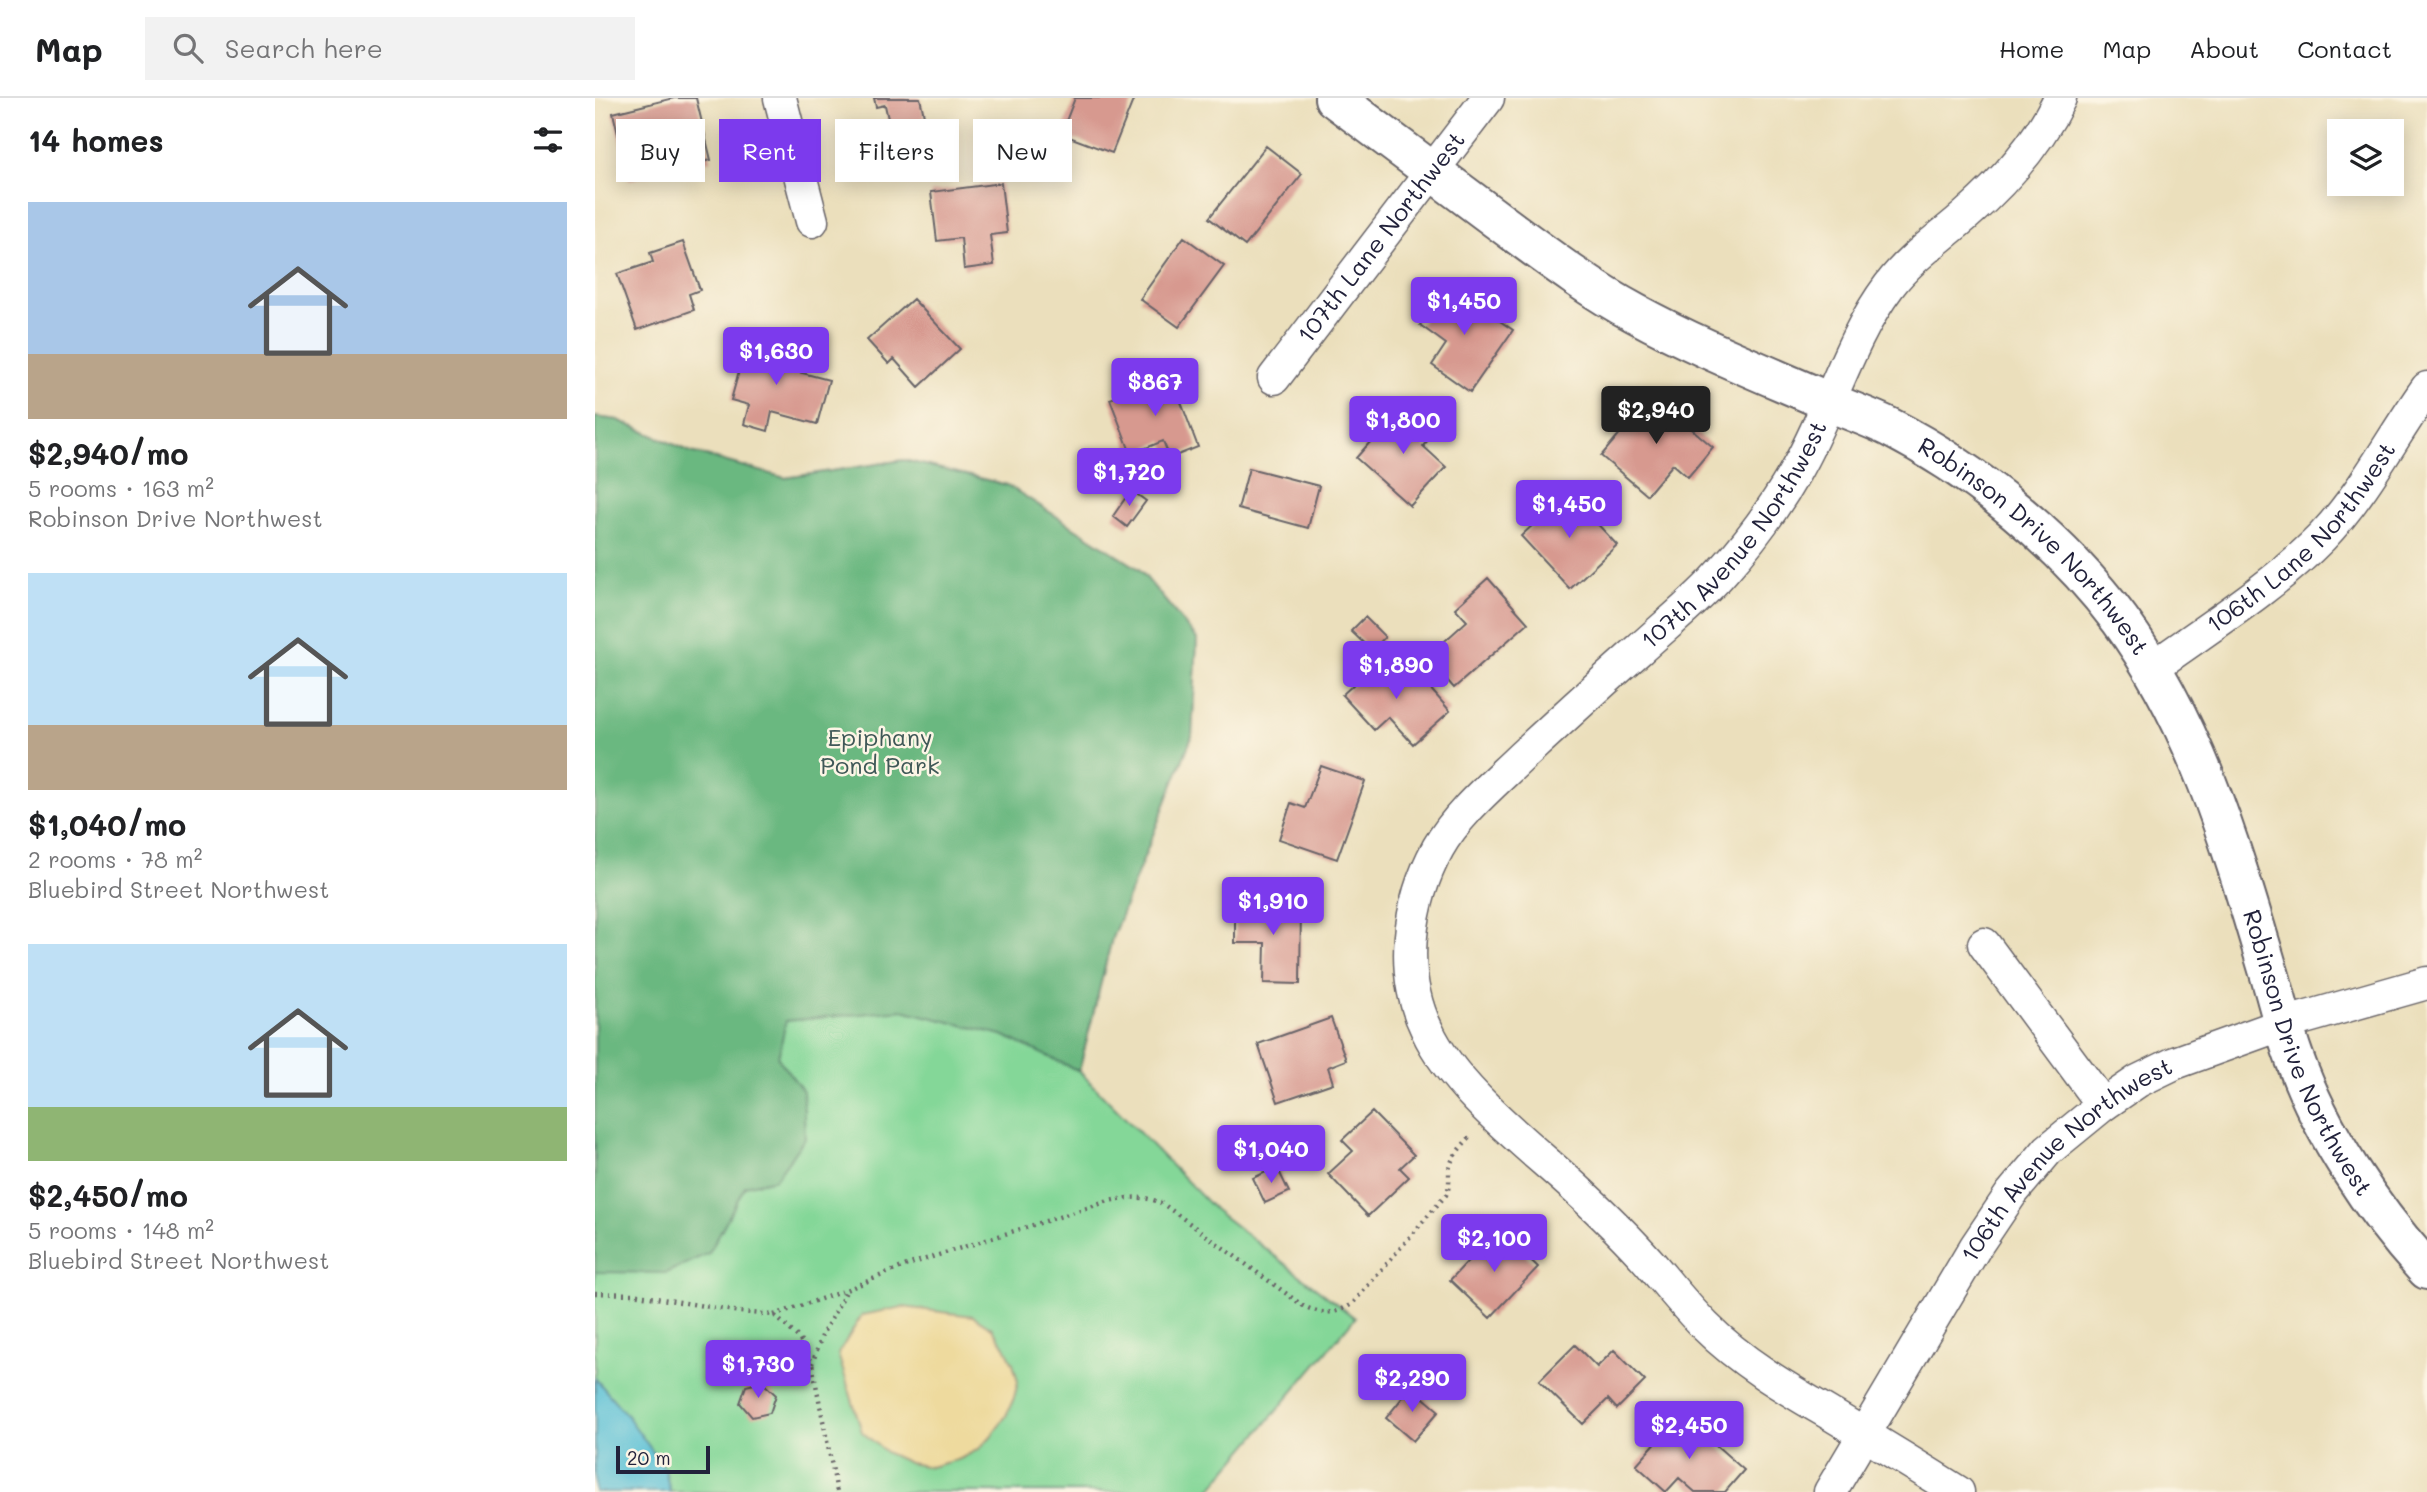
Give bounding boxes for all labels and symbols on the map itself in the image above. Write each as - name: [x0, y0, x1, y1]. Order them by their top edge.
- street label: 107th Lane Northwest: [1290, 125, 1471, 348]
- pin: $1,450: [1407, 278, 1521, 337]
- pin: $1,630: [719, 328, 833, 387]
- pin: $867: [1114, 358, 1196, 418]
- pin: $2,940: [1599, 386, 1713, 446]
- pin: $1,800: [1346, 396, 1460, 456]
- street label: 107th Avenue Northwest: [1634, 415, 1833, 655]
- street label: Robinson Drive Northwest: [1913, 429, 2157, 660]
- street label: 106th Lane Northwest: [2200, 436, 2402, 639]
- pin: $1,720: [1072, 448, 1186, 508]
- pin: $1,450: [1512, 480, 1626, 540]
- pin: $1,890: [1339, 642, 1453, 701]
- park label: Epiphany Pond Park: [820, 721, 940, 780]
- pin: $1,910: [1216, 878, 1330, 937]
- street label: Robinson Drive Northwest: [2237, 906, 2380, 1201]
- street label: 106th Avenue Northwest: [1953, 1050, 2177, 1267]
- pin: $1,040: [1214, 1126, 1328, 1185]
- pin: $2,100: [1437, 1214, 1551, 1274]
- pin: $1,730: [701, 1340, 815, 1400]
- pin: $2,290: [1355, 1354, 1469, 1414]
- pin: $2,450: [1632, 1402, 1746, 1461]
- scale bar: [616, 1443, 711, 1475]

